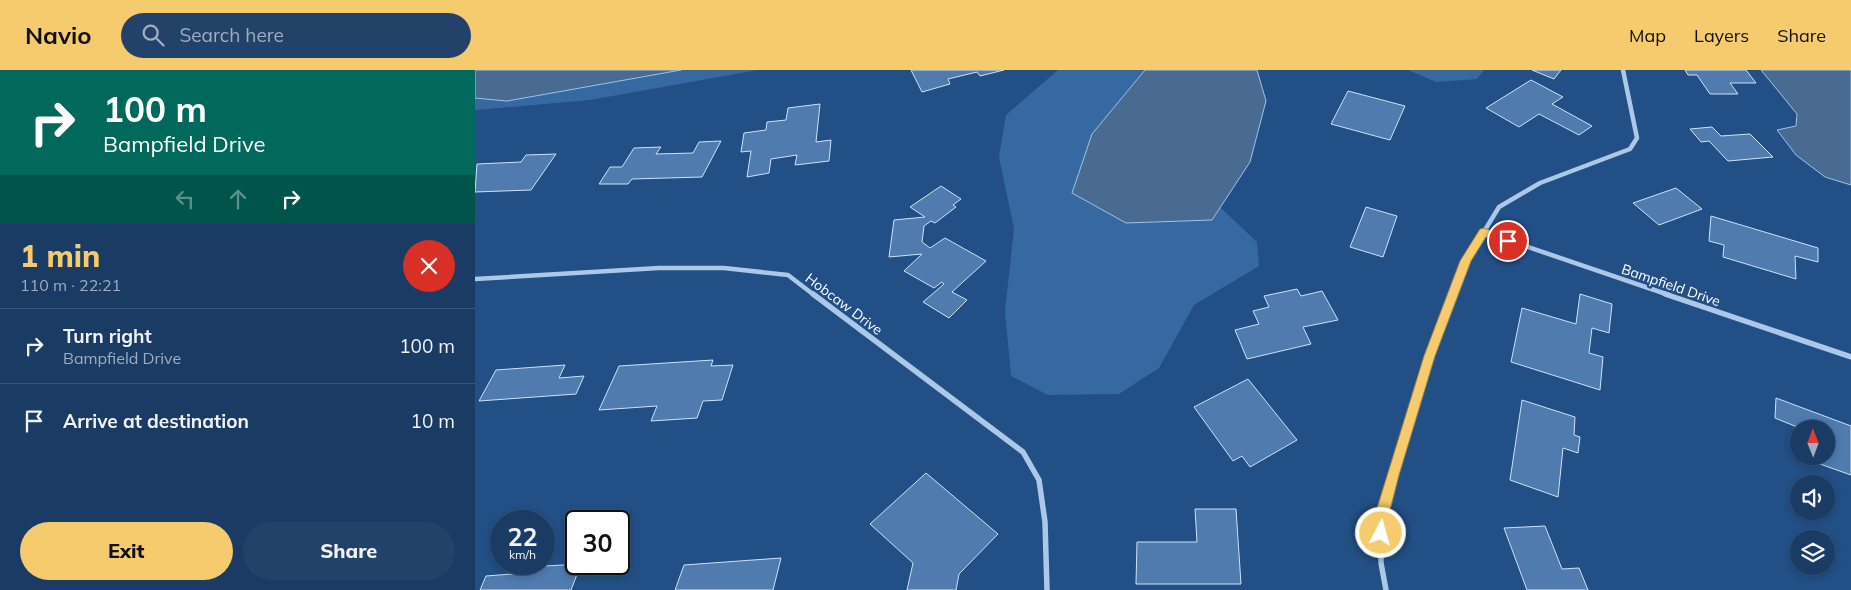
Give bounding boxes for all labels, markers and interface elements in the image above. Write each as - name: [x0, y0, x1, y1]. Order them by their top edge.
- search box: [121, 13, 471, 58]
- text: Navio: [25, 20, 91, 50]
- icon: search: [139, 21, 167, 49]
- text: Search here: [179, 23, 284, 47]
- text: Map: [1629, 24, 1666, 47]
- text: Layers: [1694, 24, 1749, 47]
- text: Share: [1777, 24, 1826, 47]
- text: 100 m: [103, 87, 207, 131]
- icon: right: [20, 90, 85, 155]
- text: Bampfield Drive: [103, 130, 266, 158]
- icon: left: [171, 185, 199, 213]
- icon: ahead: [224, 185, 252, 213]
- icon: right: [277, 185, 305, 213]
- pin: [1487, 220, 1529, 262]
- icon: arrive: [1494, 227, 1522, 255]
- text: 1 min: [20, 237, 100, 275]
- button: close: [403, 240, 455, 292]
- street label: Bampfield Drive: [1619, 260, 1723, 310]
- street label: Hobcaw Drive: [802, 269, 886, 339]
- text: 110 m · 22:21: [20, 275, 121, 295]
- text: Turn right: [63, 324, 152, 348]
- icon: right: [20, 332, 48, 360]
- text: 100 m: [399, 334, 455, 358]
- text: Bampfield Drive: [63, 348, 181, 368]
- icon: arrive: [20, 407, 48, 435]
- text: Arrive at destination: [63, 409, 249, 433]
- text: 10 m: [411, 409, 455, 433]
- north arrow: [1790, 420, 1835, 465]
- map controls: [1790, 420, 1835, 575]
- button: sound: [1790, 475, 1835, 520]
- position arrow: [1354, 506, 1406, 558]
- speed limit sign: 30: [565, 510, 630, 575]
- text: 22: [507, 521, 538, 552]
- button: Exit: [20, 522, 233, 580]
- button: Share: [243, 522, 455, 580]
- button: layers: [1790, 530, 1835, 575]
- text: km/h: [509, 547, 536, 562]

